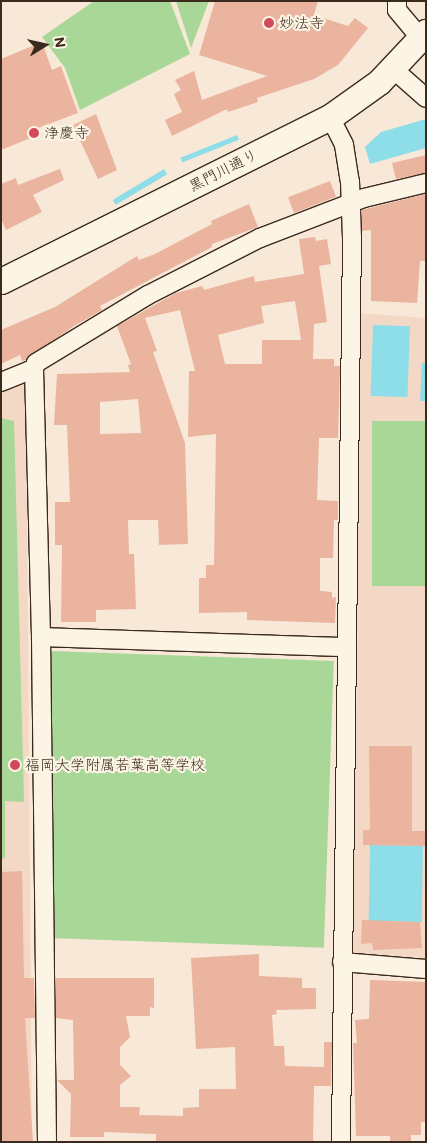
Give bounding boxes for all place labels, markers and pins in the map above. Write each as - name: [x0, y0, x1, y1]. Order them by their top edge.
- place label: 妙法寺: [279, 14, 324, 32]
- marker: 妙法寺: [263, 17, 275, 29]
- place label: 浄慶寺: [44, 124, 89, 142]
- marker: 浄慶寺: [28, 127, 40, 139]
- place label: 福岡大学附属若葉高等学校: [25, 756, 205, 774]
- marker: 福岡大学附属若葉高等学校: [9, 759, 21, 771]

